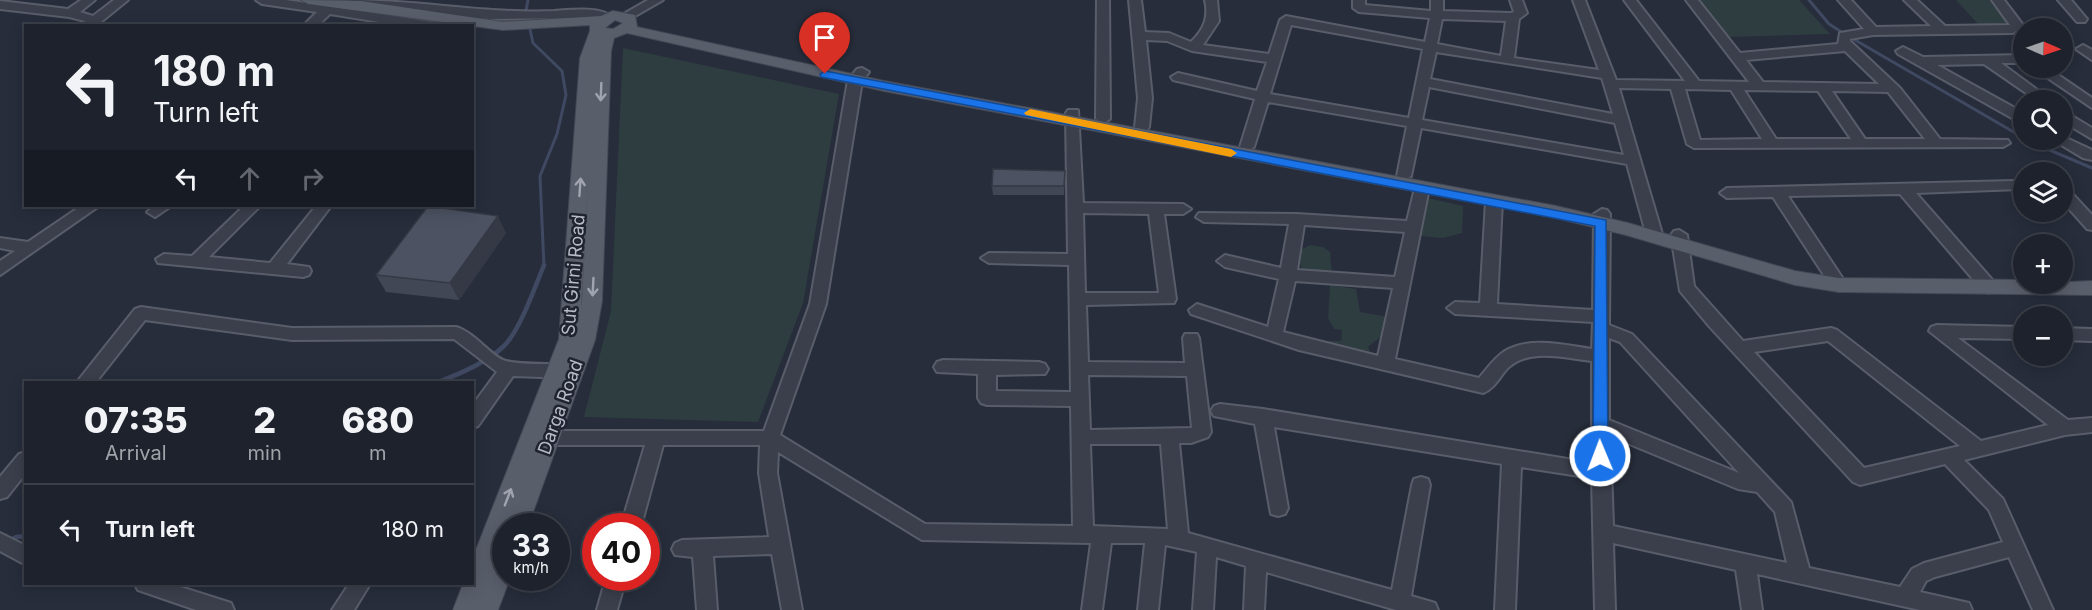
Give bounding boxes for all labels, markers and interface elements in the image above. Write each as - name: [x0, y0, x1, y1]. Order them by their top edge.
- pin: [799, 12, 850, 74]
- north arrow: [2013, 18, 2073, 78]
- map controls: [2013, 18, 2073, 366]
- icon: arrive: [808, 21, 841, 54]
- text: 180 m: [153, 45, 275, 96]
- icon: left: [54, 48, 132, 126]
- one-way arrow: [596, 81, 607, 101]
- button: search: [2013, 90, 2073, 150]
- text: Turn left: [153, 96, 259, 129]
- icon: left: [170, 162, 203, 195]
- icon: ahead: [233, 162, 266, 195]
- icon: right: [296, 162, 329, 195]
- button: layers: [2013, 162, 2073, 222]
- one-way arrow: [575, 178, 586, 198]
- street label: Sut Girni Road: [557, 214, 589, 336]
- button: +: [2013, 234, 2073, 294]
- one-way arrow: [587, 276, 598, 296]
- button: −: [2013, 306, 2073, 366]
- street label: Darga Road: [533, 357, 587, 457]
- text: 07:35: [84, 398, 188, 442]
- text: 2: [253, 398, 276, 442]
- text: 680: [342, 398, 414, 442]
- position arrow: [1568, 424, 1632, 488]
- text: Arrival: [105, 441, 167, 465]
- text: min: [248, 441, 282, 465]
- text: m: [369, 441, 387, 465]
- one-way arrow: [504, 488, 515, 506]
- icon: left: [54, 513, 87, 546]
- speed limit sign: 40: [582, 513, 660, 591]
- text: Turn left: [105, 516, 195, 542]
- text: 180 m: [382, 516, 444, 542]
- text: 33: [512, 527, 550, 563]
- text: km/h: [513, 558, 549, 577]

